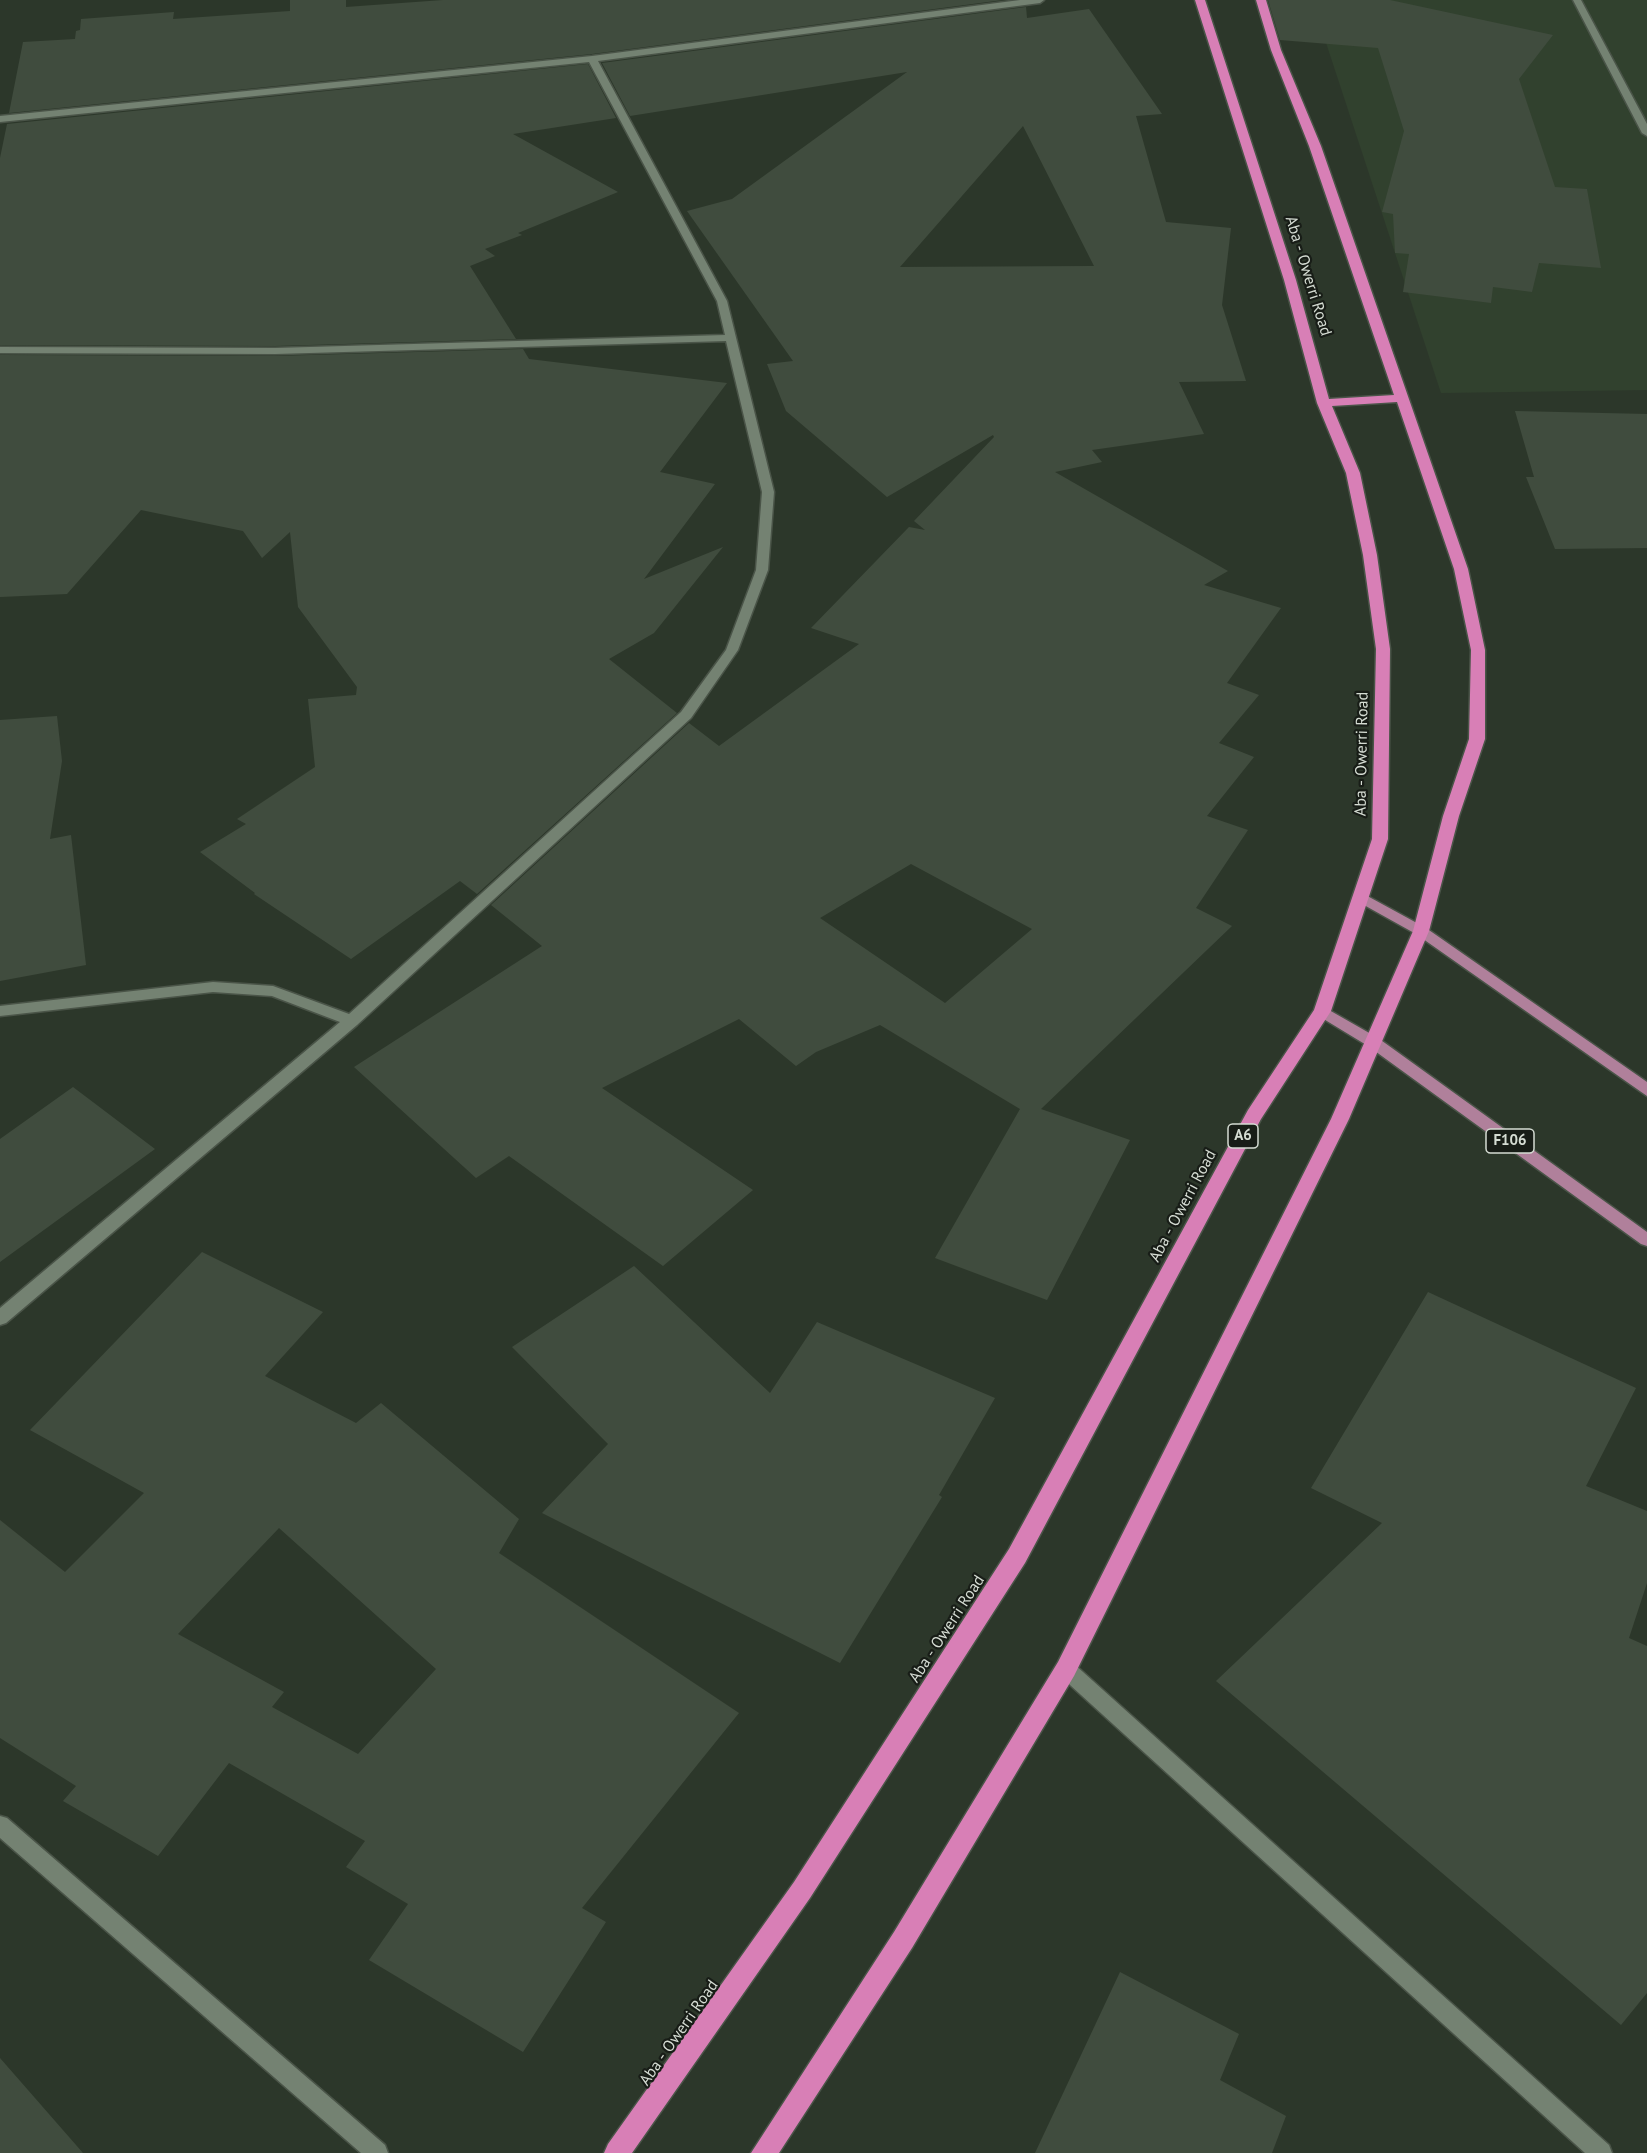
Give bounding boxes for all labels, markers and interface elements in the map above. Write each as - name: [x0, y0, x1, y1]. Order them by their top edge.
- street label: Aba - Owerri Road: [1281, 214, 1335, 338]
- street label: Aba - Owerri Road: [1351, 692, 1373, 816]
- road number: A6: [1228, 1124, 1258, 1148]
- road number: F106: [1486, 1129, 1534, 1153]
- street label: Aba - Owerri Road: [1145, 1147, 1221, 1265]
- street label: Aba - Owerri Road: [905, 1572, 989, 1686]
- street label: Aba - Owerri Road: [636, 1977, 722, 2089]

